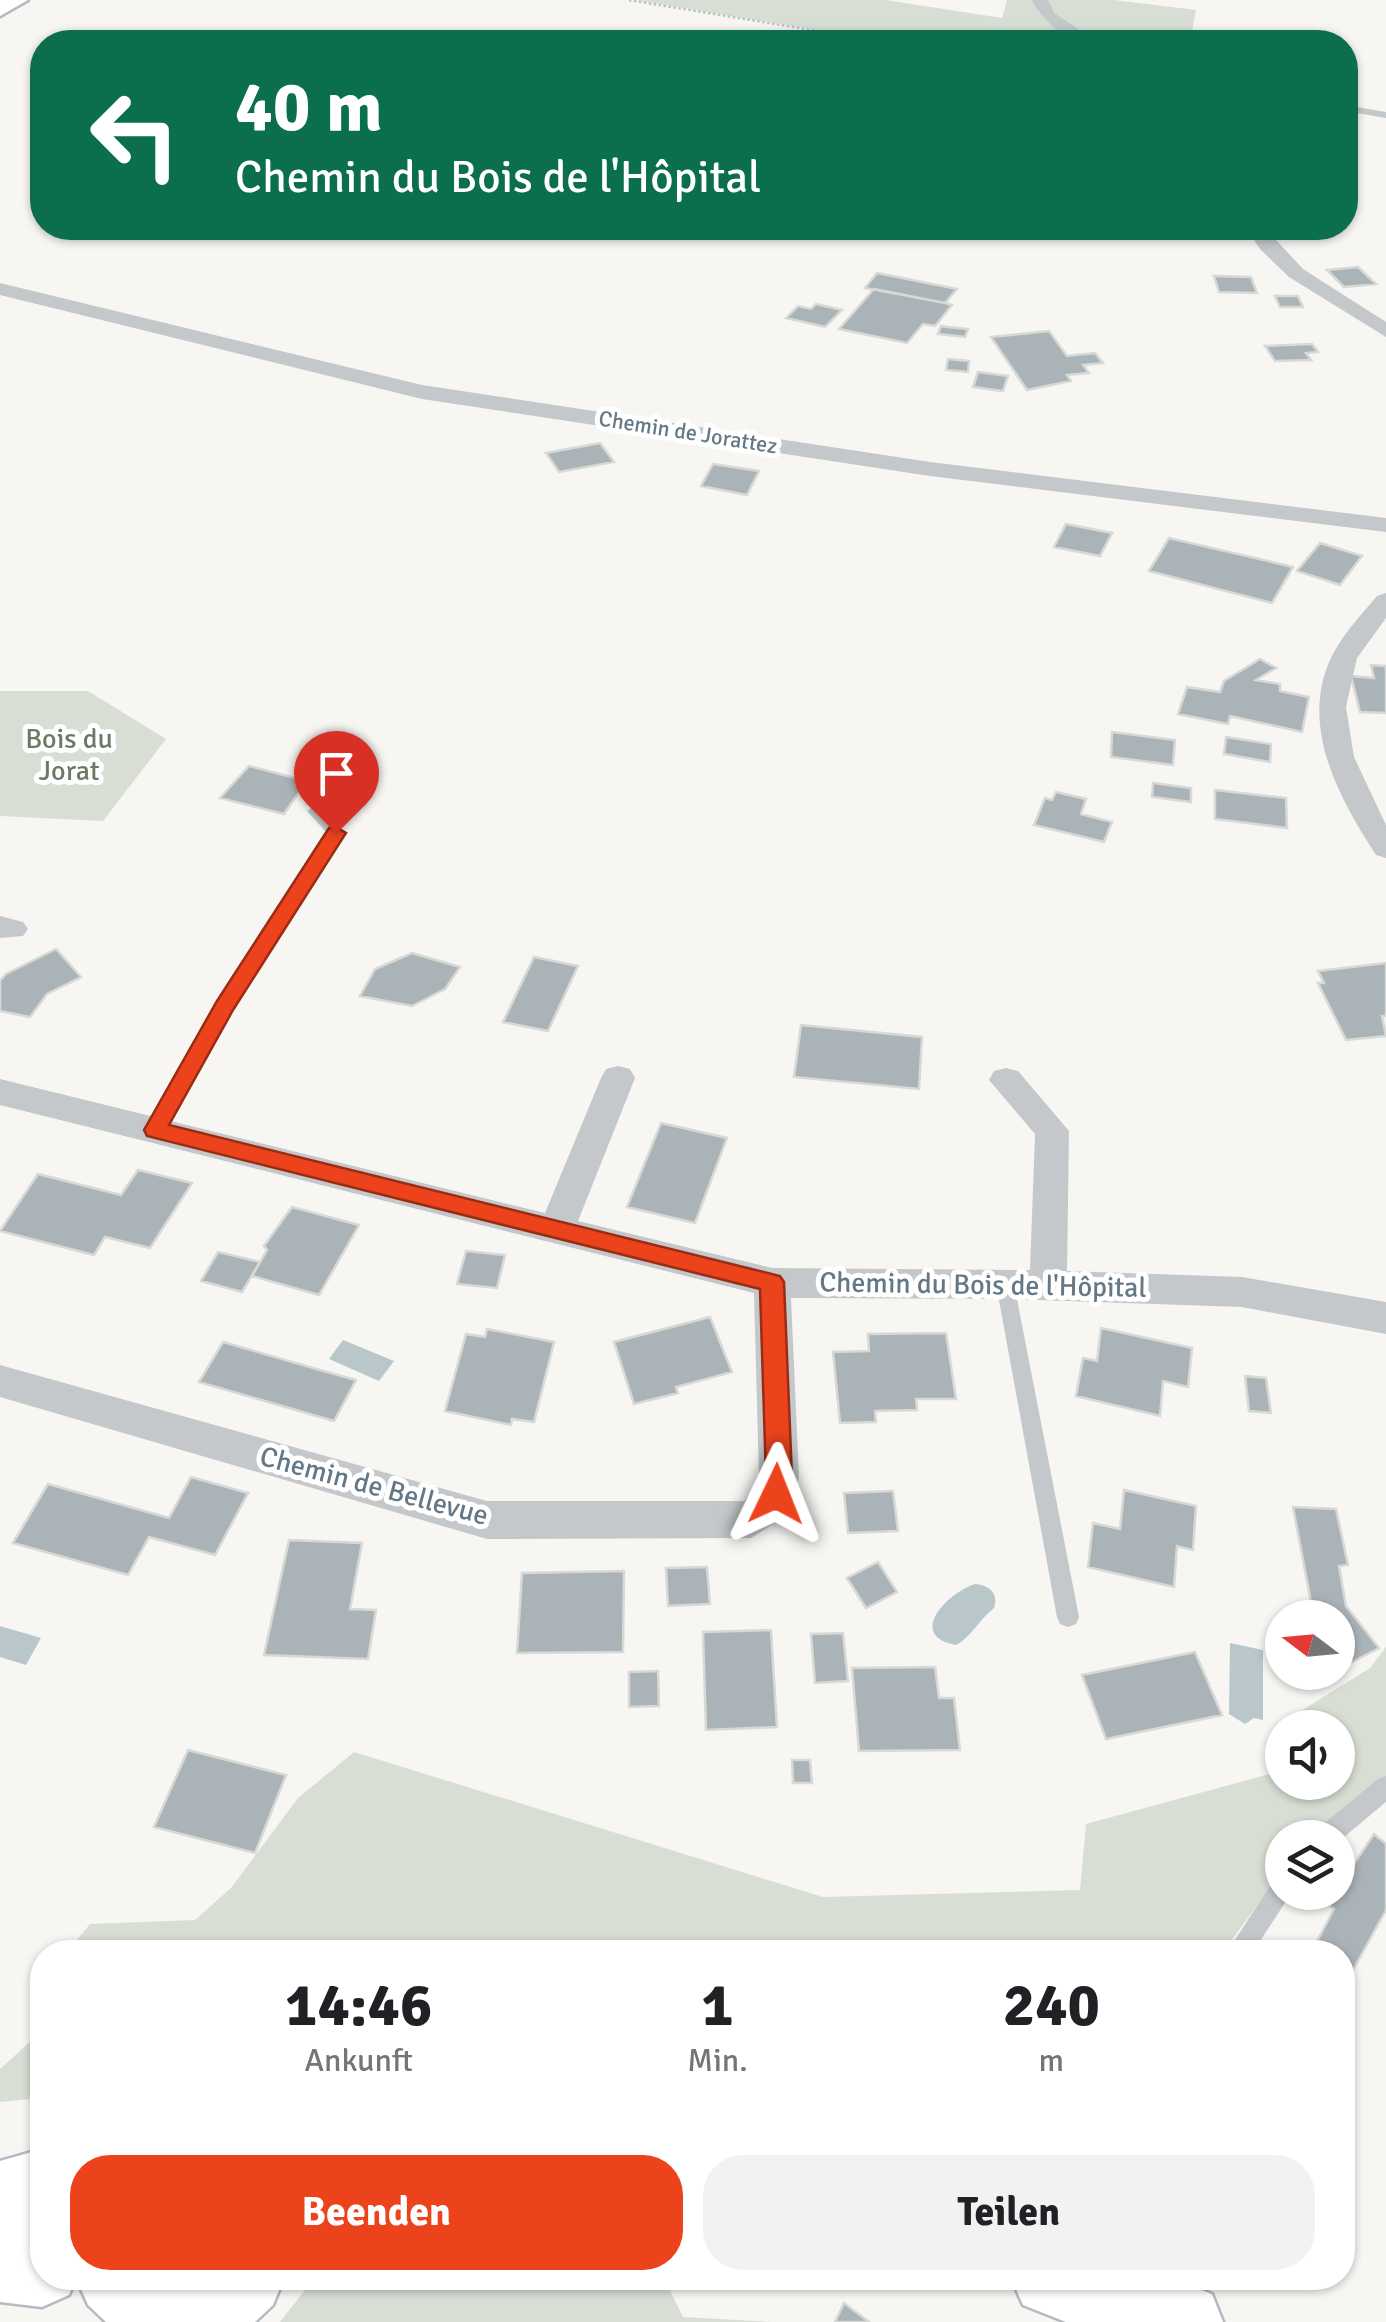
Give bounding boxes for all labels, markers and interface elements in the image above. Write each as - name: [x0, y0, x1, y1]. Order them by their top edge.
- text: 40 m: [235, 64, 383, 150]
- icon: left: [70, 70, 200, 200]
- text: Chemin du Bois de l'Hôpital: [235, 150, 761, 205]
- street label: Chemin de Jorattez: [597, 405, 779, 459]
- park label: Bois du Jorat: [25, 722, 113, 788]
- pin: [294, 731, 379, 834]
- icon: arrive: [309, 746, 364, 801]
- street label: Chemin du Bois de l'Hôpital: [819, 1265, 1147, 1305]
- street label: Chemin de Bellevue: [256, 1439, 492, 1533]
- position arrow: [724, 1442, 828, 1546]
- north arrow: [1265, 1600, 1355, 1690]
- map controls: [1265, 1600, 1355, 1910]
- button: sound: [1265, 1710, 1355, 1800]
- button: layers: [1265, 1820, 1355, 1910]
- text: 14:46: [285, 1969, 432, 2043]
- text: 1: [701, 1969, 734, 2043]
- text: 240: [1003, 1969, 1100, 2043]
- text: Ankunft: [304, 2041, 413, 2080]
- text: Min.: [687, 2041, 748, 2080]
- text: m: [1039, 2041, 1064, 2080]
- button: Beenden: [70, 2155, 683, 2270]
- button: Teilen: [703, 2155, 1315, 2270]

